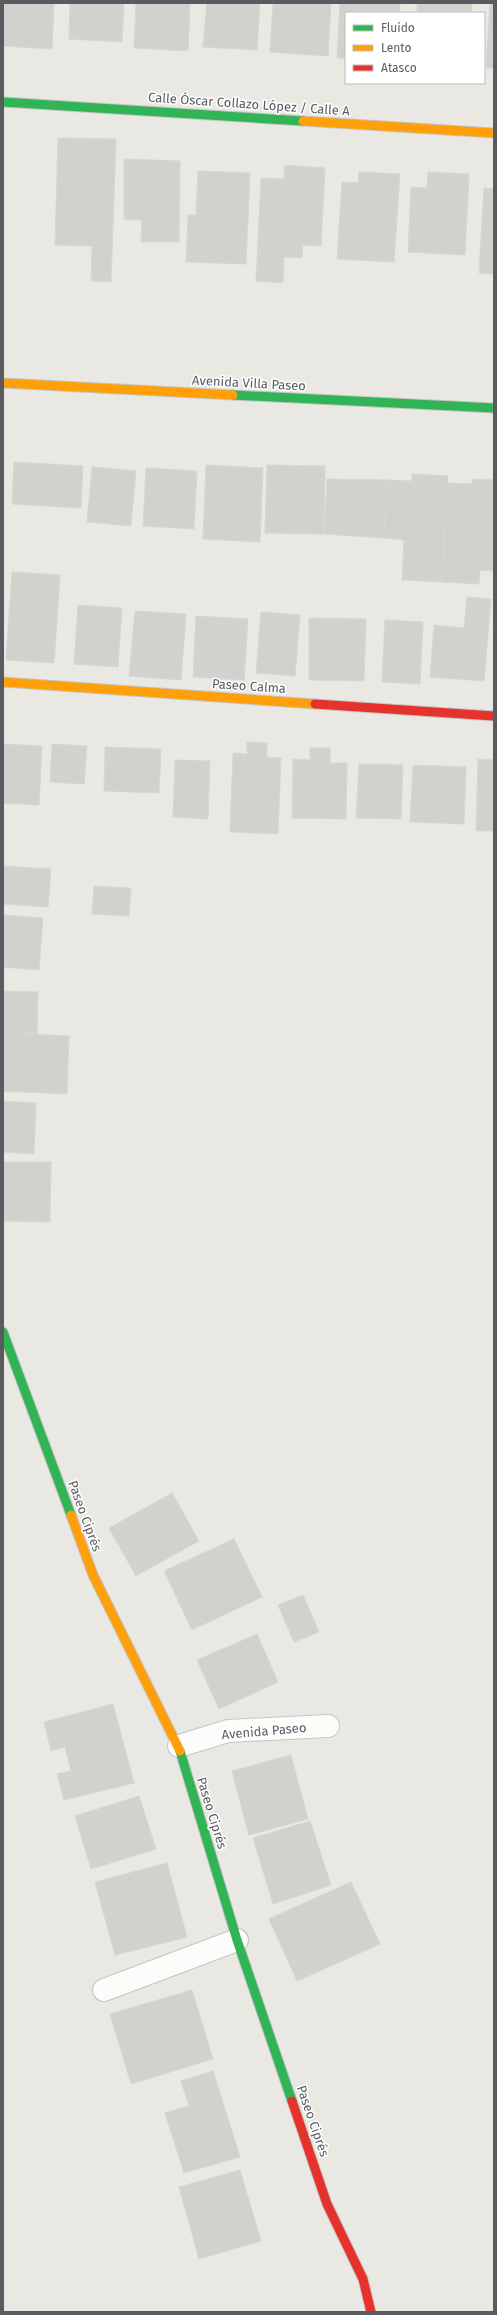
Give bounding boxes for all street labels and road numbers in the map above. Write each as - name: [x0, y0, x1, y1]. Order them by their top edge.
- street label: Calle Óscar Collazo López / Calle A: [148, 89, 351, 119]
- street label: Avenida Villa Paseo: [192, 373, 306, 393]
- street label: Paseo Calma: [212, 676, 286, 696]
- street label: Paseo Ciprés: [65, 1478, 105, 1554]
- street label: Avenida Paseo: [221, 1720, 307, 1742]
- street label: Paseo Ciprés: [194, 1775, 230, 1851]
- street label: Paseo Ciprés: [294, 2083, 332, 2159]

